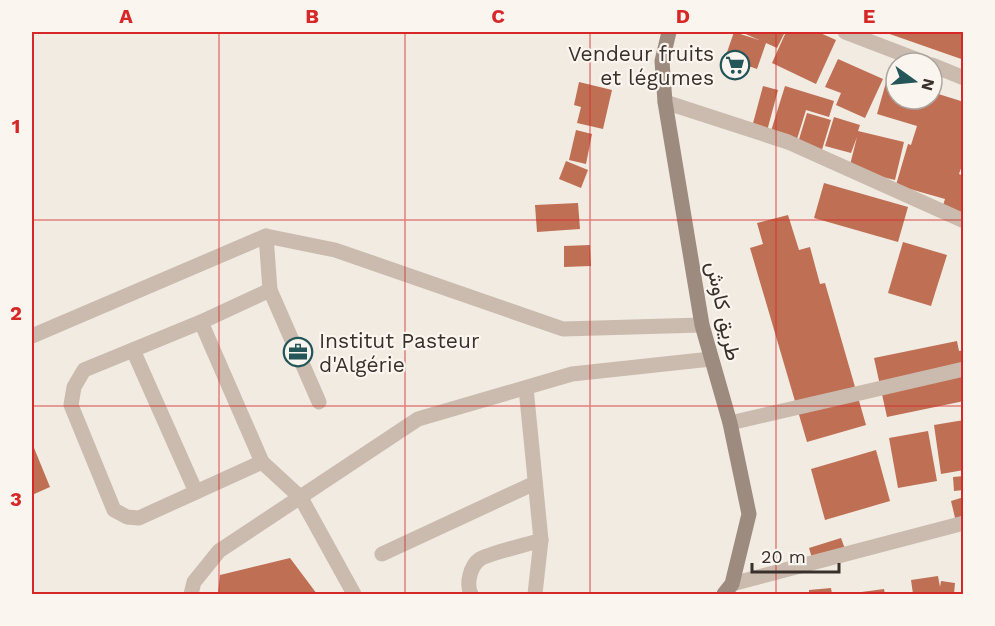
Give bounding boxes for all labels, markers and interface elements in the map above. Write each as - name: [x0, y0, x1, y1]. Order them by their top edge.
- text: A: [119, 4, 133, 28]
- text: B: [305, 4, 319, 28]
- text: C: [491, 4, 505, 28]
- text: D: [676, 4, 690, 28]
- text: E: [863, 4, 875, 28]
- place label: Vendeur fruits et légumes: [568, 41, 714, 90]
- supermarket icon: Vendeur fruits et légumes: [719, 49, 751, 81]
- north arrow: [884, 51, 944, 111]
- text: N: [917, 77, 939, 93]
- text: 1: [12, 114, 20, 138]
- street label: طريق كاوش: [700, 259, 747, 363]
- text: 2: [10, 301, 22, 325]
- place label: Institut Pasteur d'Algérie: [319, 328, 480, 377]
- office icon: Institut Pasteur d'Algérie: [282, 336, 314, 368]
- text: 3: [10, 487, 22, 511]
- scale bar: [752, 536, 839, 574]
- text: 20 m: [761, 546, 806, 567]

